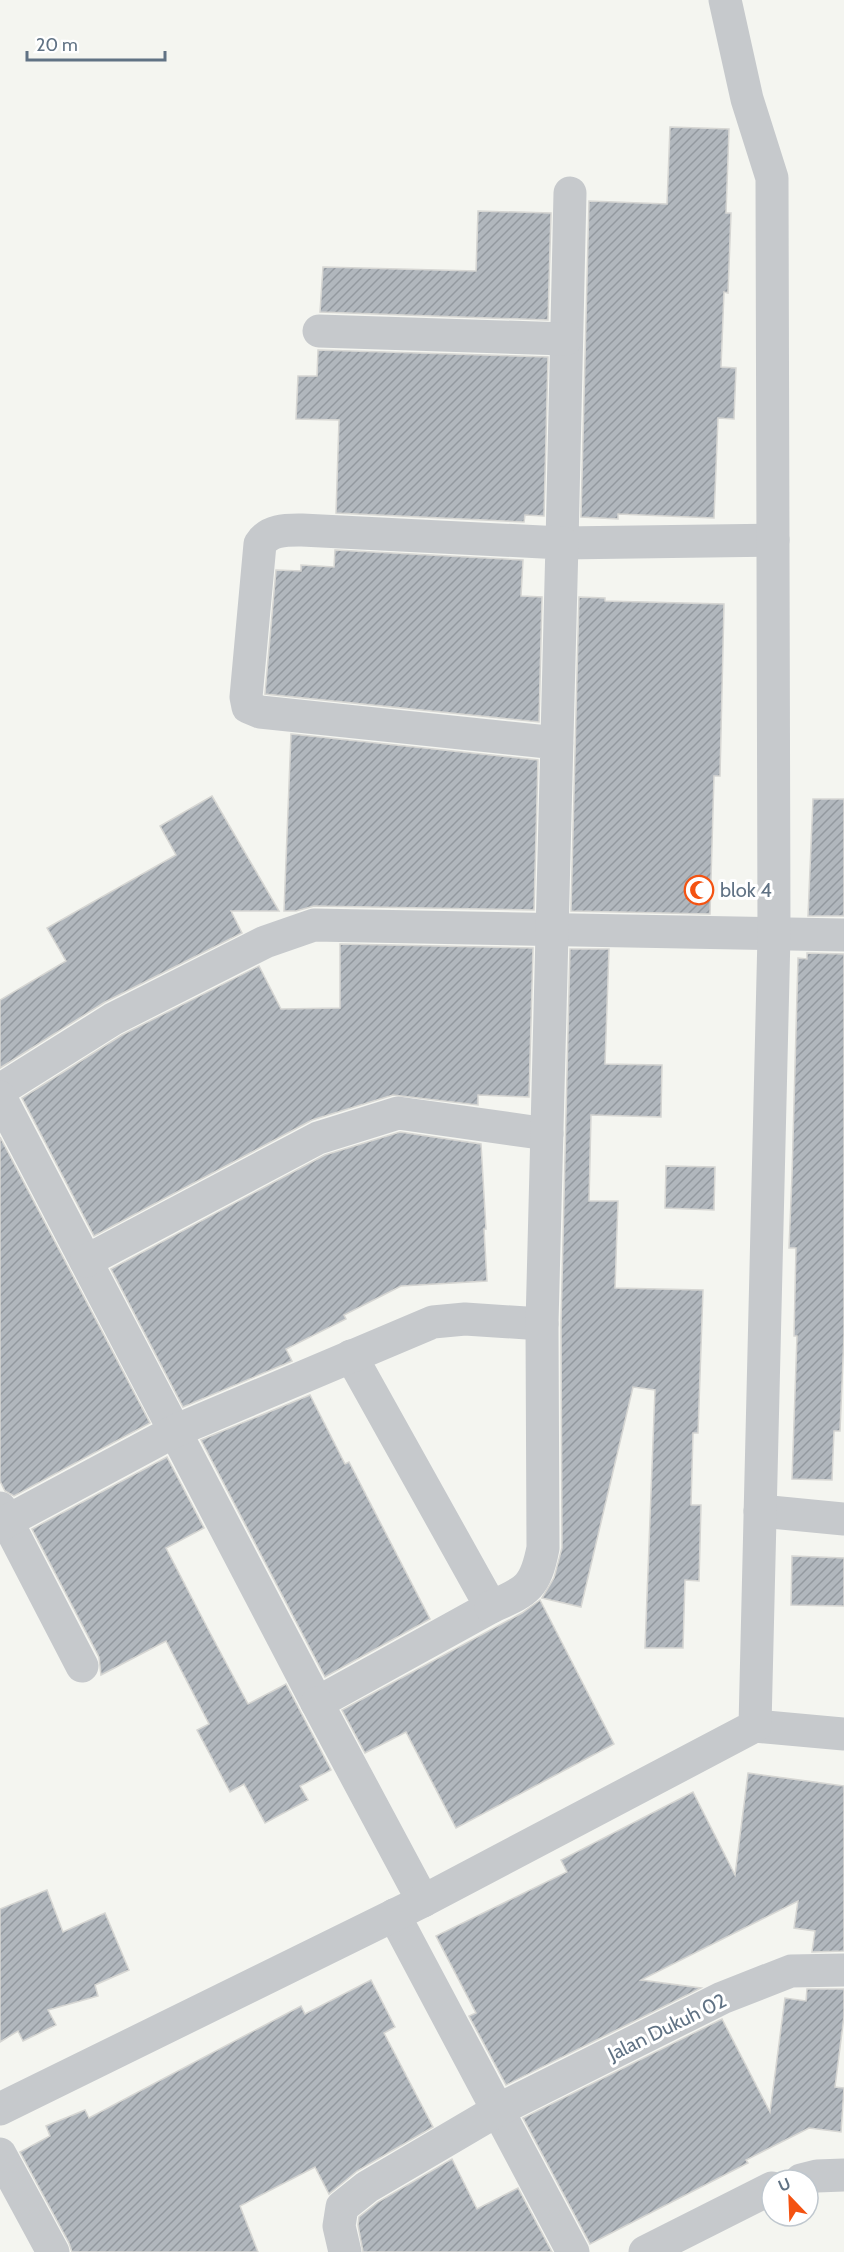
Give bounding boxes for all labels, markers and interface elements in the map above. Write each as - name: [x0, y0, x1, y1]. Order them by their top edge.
- scale bar: [27, 24, 165, 62]
- text: 20 m: [36, 34, 78, 56]
- mosque icon: blok 4: [683, 874, 715, 906]
- place label: blok 4: [720, 878, 772, 902]
- street label: Jalan Dukuh 02: [603, 1988, 730, 2066]
- north arrow: [760, 2168, 820, 2228]
- text: U: [775, 2174, 793, 2196]

